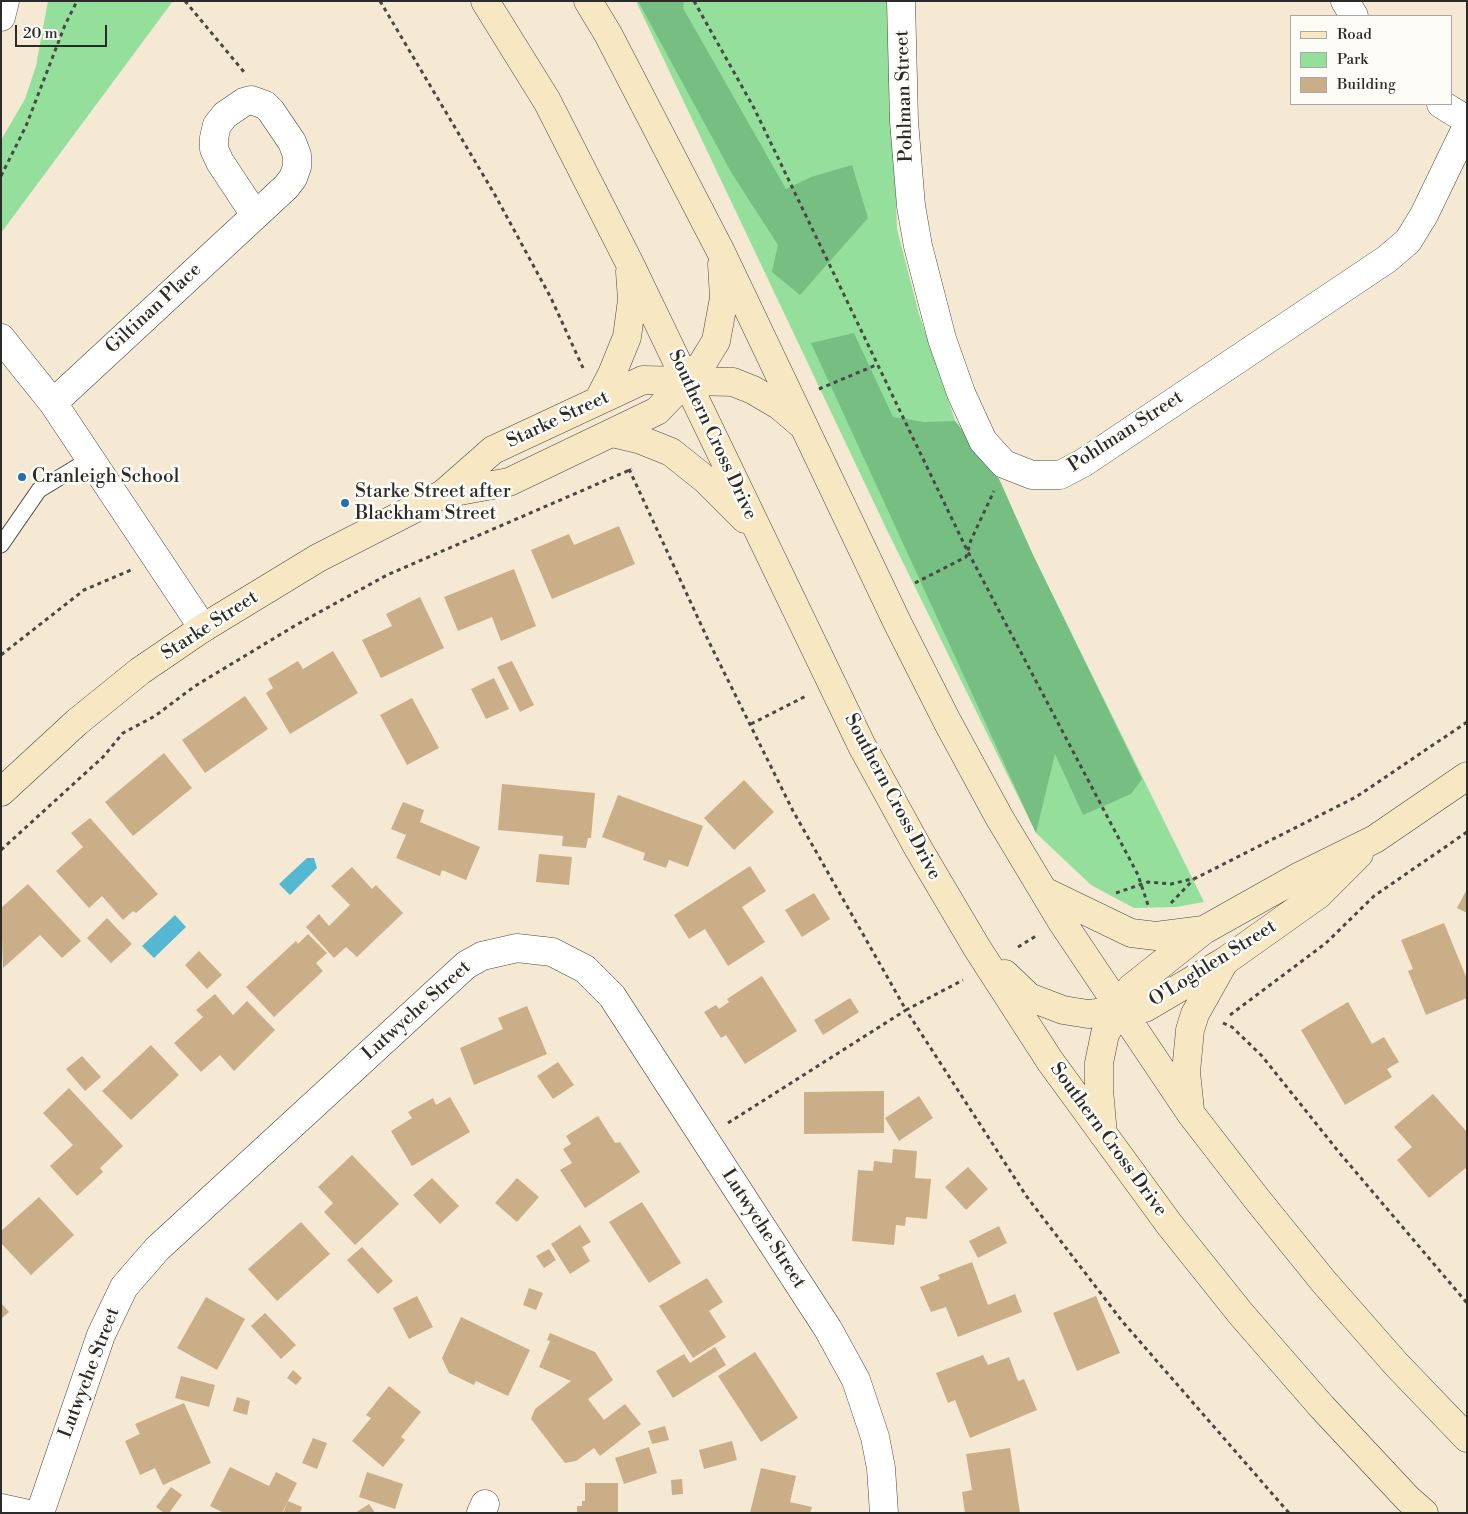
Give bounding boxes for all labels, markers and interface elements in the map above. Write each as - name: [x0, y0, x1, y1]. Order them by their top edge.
- scale bar: [18, 15, 110, 47]
- legend: [1290, 15, 1453, 105]
- text: 20 m: [23, 24, 58, 43]
- text: Road: [1337, 25, 1372, 44]
- street label: Pohlman Street: [891, 29, 919, 163]
- text: Park: [1337, 50, 1368, 69]
- text: Building: [1337, 75, 1396, 94]
- street label: Giltinan Place: [101, 259, 207, 359]
- street label: Southern Cross Drive: [663, 346, 761, 524]
- street label: Starke Street: [503, 386, 613, 454]
- street label: Pohlman Street: [1064, 386, 1188, 478]
- place label: Cranleigh School: [32, 466, 179, 488]
- marker: Cranleigh School: [16, 471, 28, 483]
- place label: Starke Street after Blackham Street: [355, 481, 511, 525]
- marker: Starke Street after Blackham Street: [339, 497, 351, 509]
- street label: Starke Street: [157, 586, 263, 666]
- street label: Southern Cross Drive: [839, 710, 945, 884]
- street label: O'Loghlen Street: [1145, 916, 1281, 1012]
- street label: Lutwyche Street: [358, 956, 476, 1066]
- street label: Southern Cross Drive: [1045, 1059, 1171, 1221]
- street label: Lutwyche Street: [716, 1165, 810, 1293]
- street label: Lutwyche Street: [55, 1305, 125, 1441]

